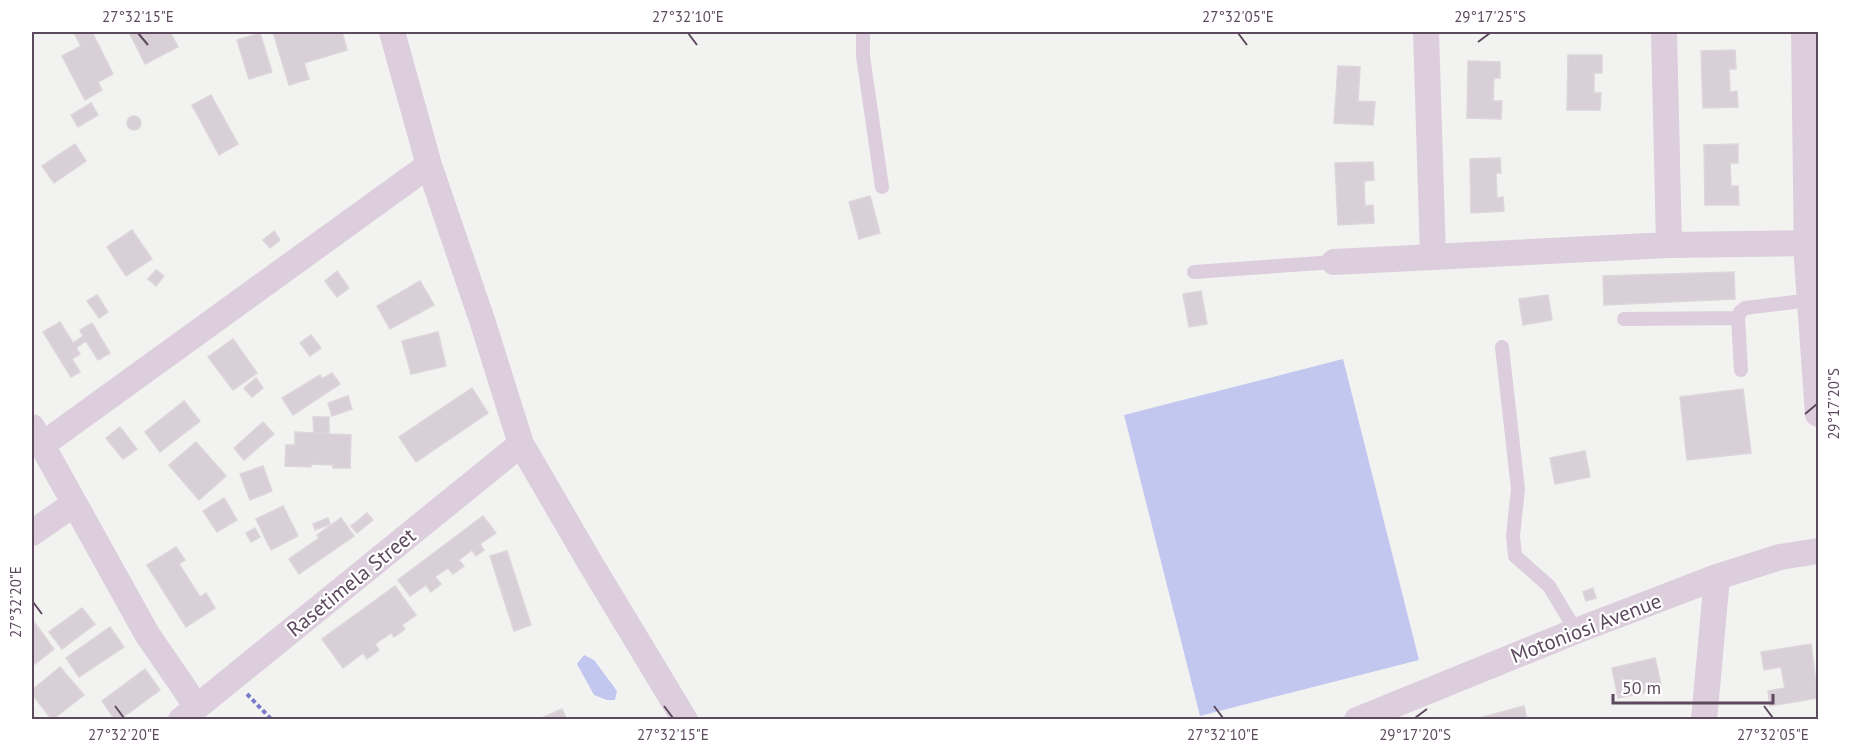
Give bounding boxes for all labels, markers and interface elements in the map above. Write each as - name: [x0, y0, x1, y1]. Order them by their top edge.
- text: 27°32'15"E: [102, 7, 174, 26]
- text: 27°32'10"E: [652, 7, 724, 26]
- text: 27°32'05"E: [1202, 7, 1274, 26]
- text: 29°17'25"S: [1454, 7, 1526, 26]
- text: 29°17'20"S: [1824, 368, 1843, 440]
- street label: Rasetimela Street: [281, 522, 421, 642]
- text: 27°32'20"E: [6, 566, 25, 638]
- street label: Motoniosi Avenue: [1507, 587, 1665, 669]
- scale bar: [1613, 667, 1774, 705]
- text: 50 m: [1622, 676, 1661, 699]
- text: 27°32'20"E: [88, 725, 160, 744]
- text: 27°32'15"E: [637, 725, 709, 744]
- text: 27°32'10"E: [1187, 725, 1259, 744]
- text: 29°17'20"S: [1379, 725, 1451, 744]
- text: 27°32'05"E: [1737, 725, 1809, 744]

